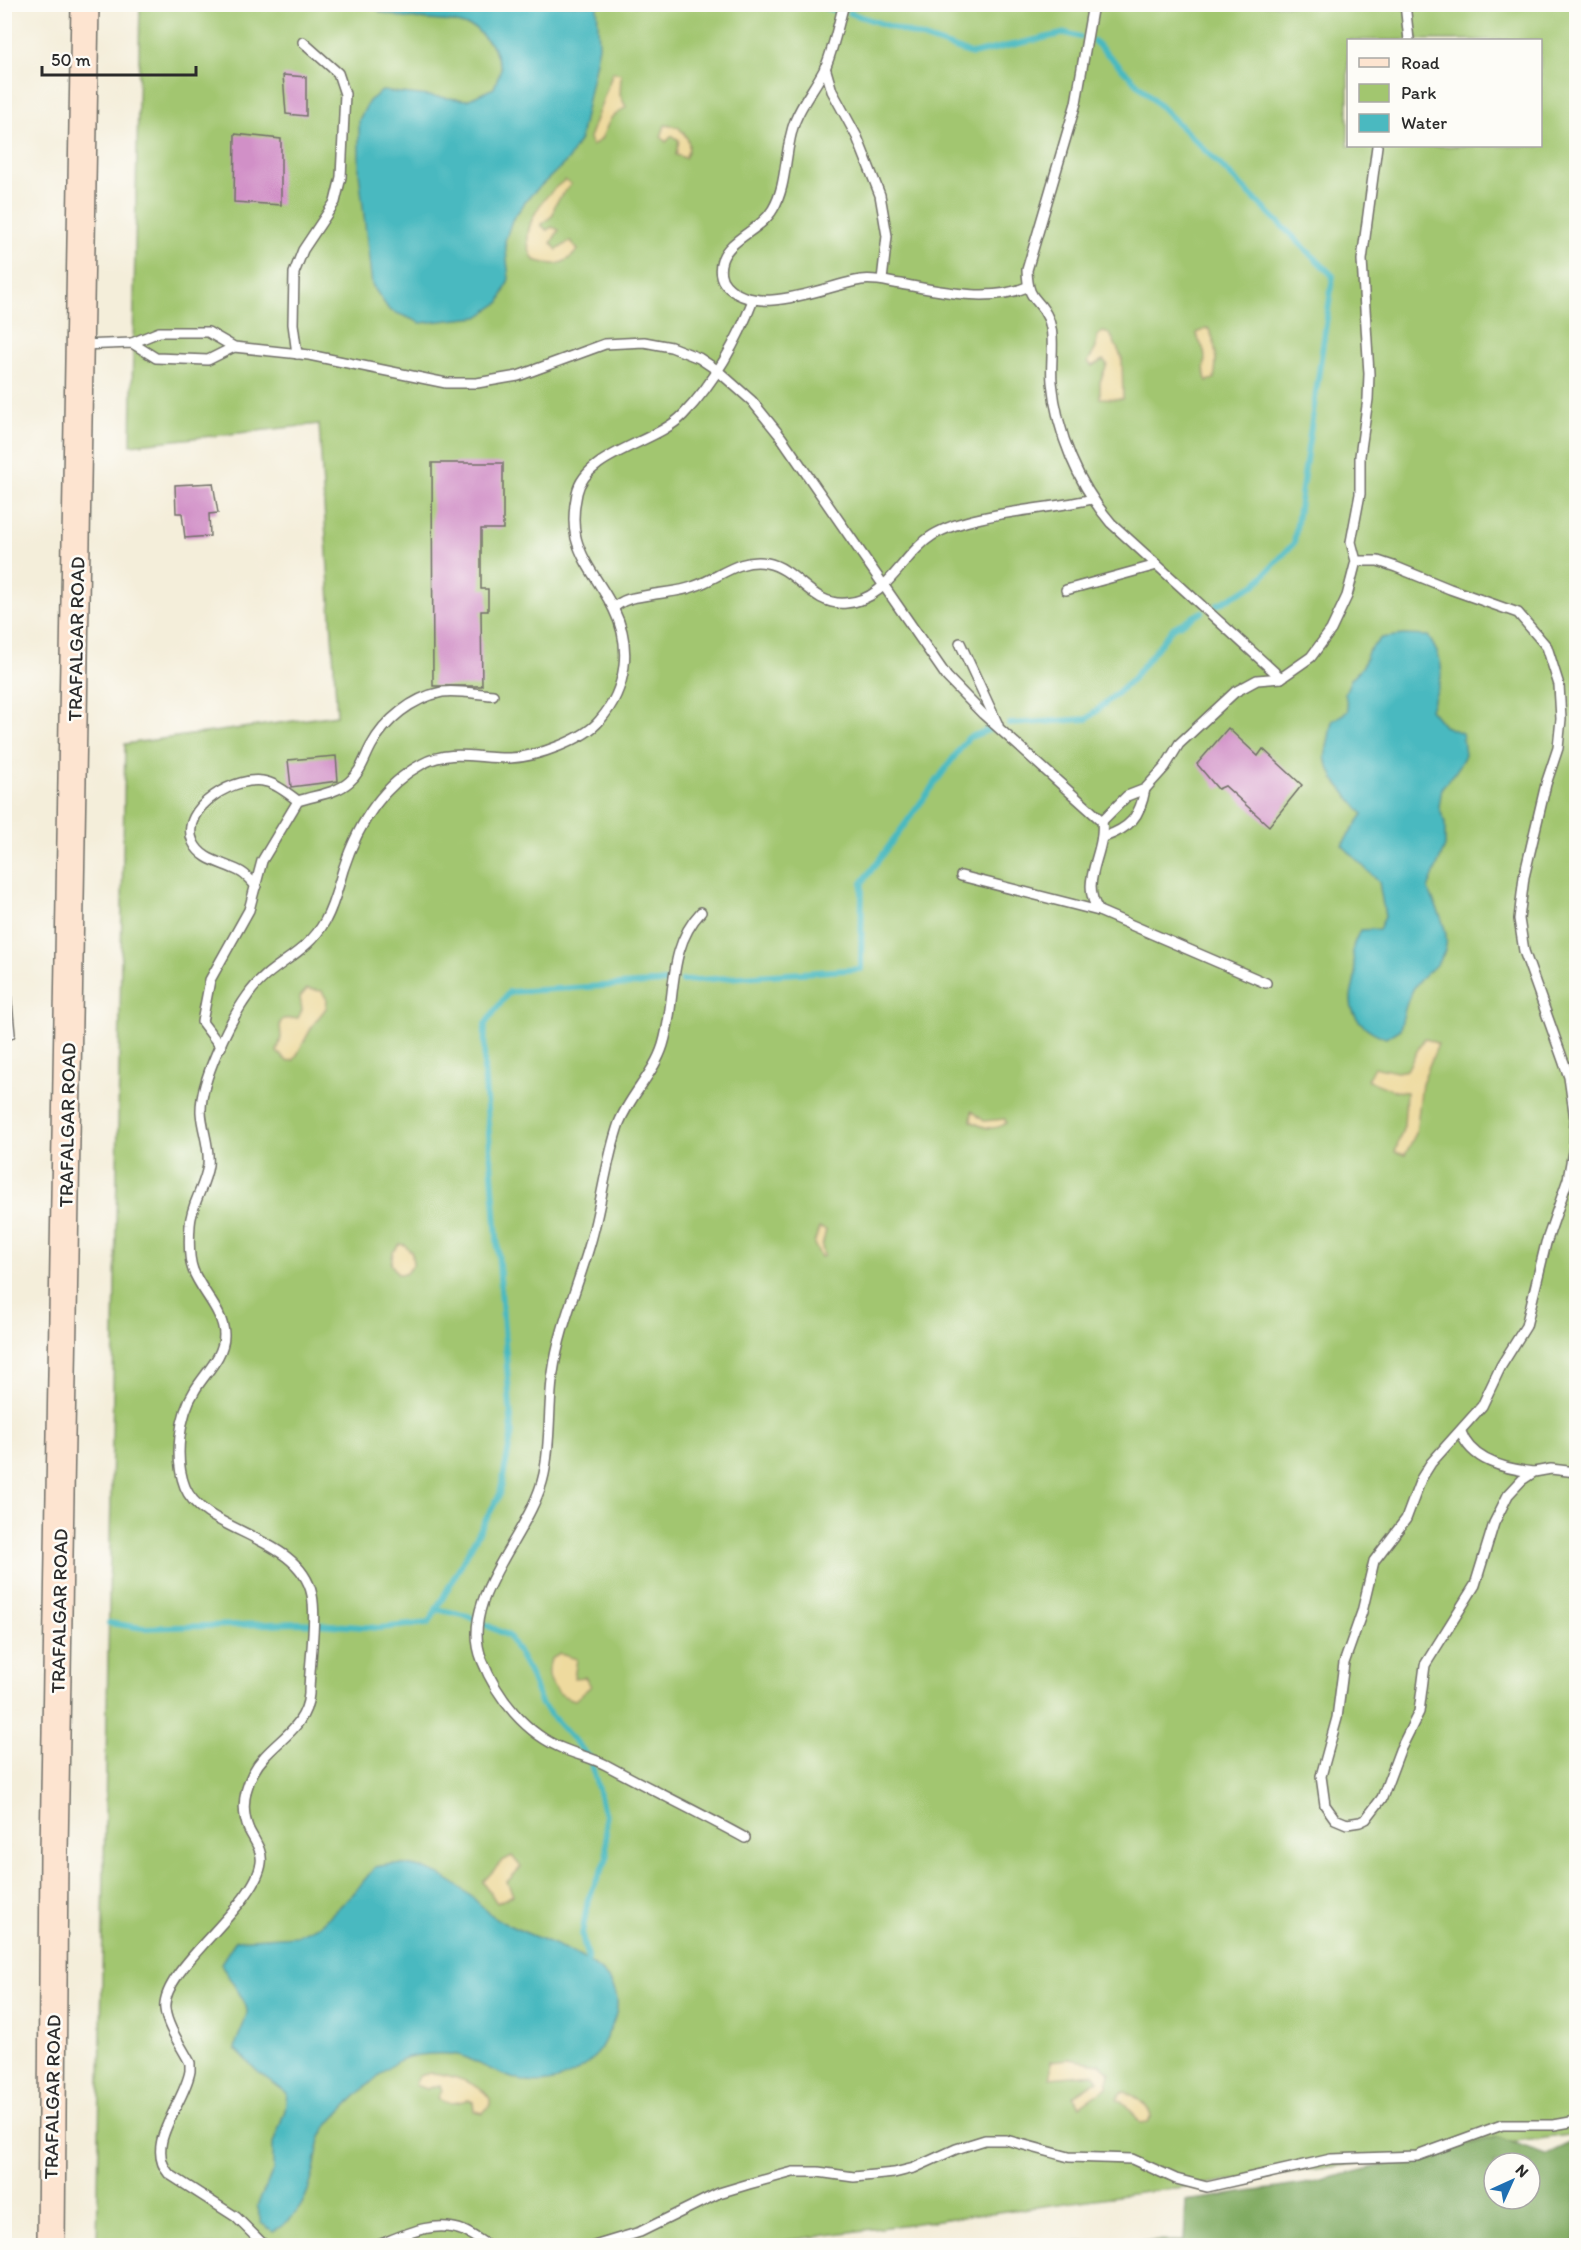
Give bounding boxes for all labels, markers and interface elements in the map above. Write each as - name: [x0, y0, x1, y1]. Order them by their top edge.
- scale bar: [42, 39, 196, 77]
- legend: [1347, 39, 1542, 147]
- text: 50 m: [51, 49, 91, 71]
- text: Road: [1401, 52, 1440, 74]
- text: Park: [1401, 82, 1436, 104]
- text: Water: [1401, 112, 1447, 134]
- street label: TRAFALGAR ROAD: [63, 556, 89, 722]
- street label: TRAFALGAR ROAD: [54, 1042, 80, 1208]
- street label: TRAFALGAR ROAD: [46, 1528, 72, 1694]
- street label: TRAFALGAR ROAD: [39, 2014, 65, 2180]
- north arrow: [1482, 2151, 1542, 2211]
- text: N: [1512, 2160, 1533, 2181]

